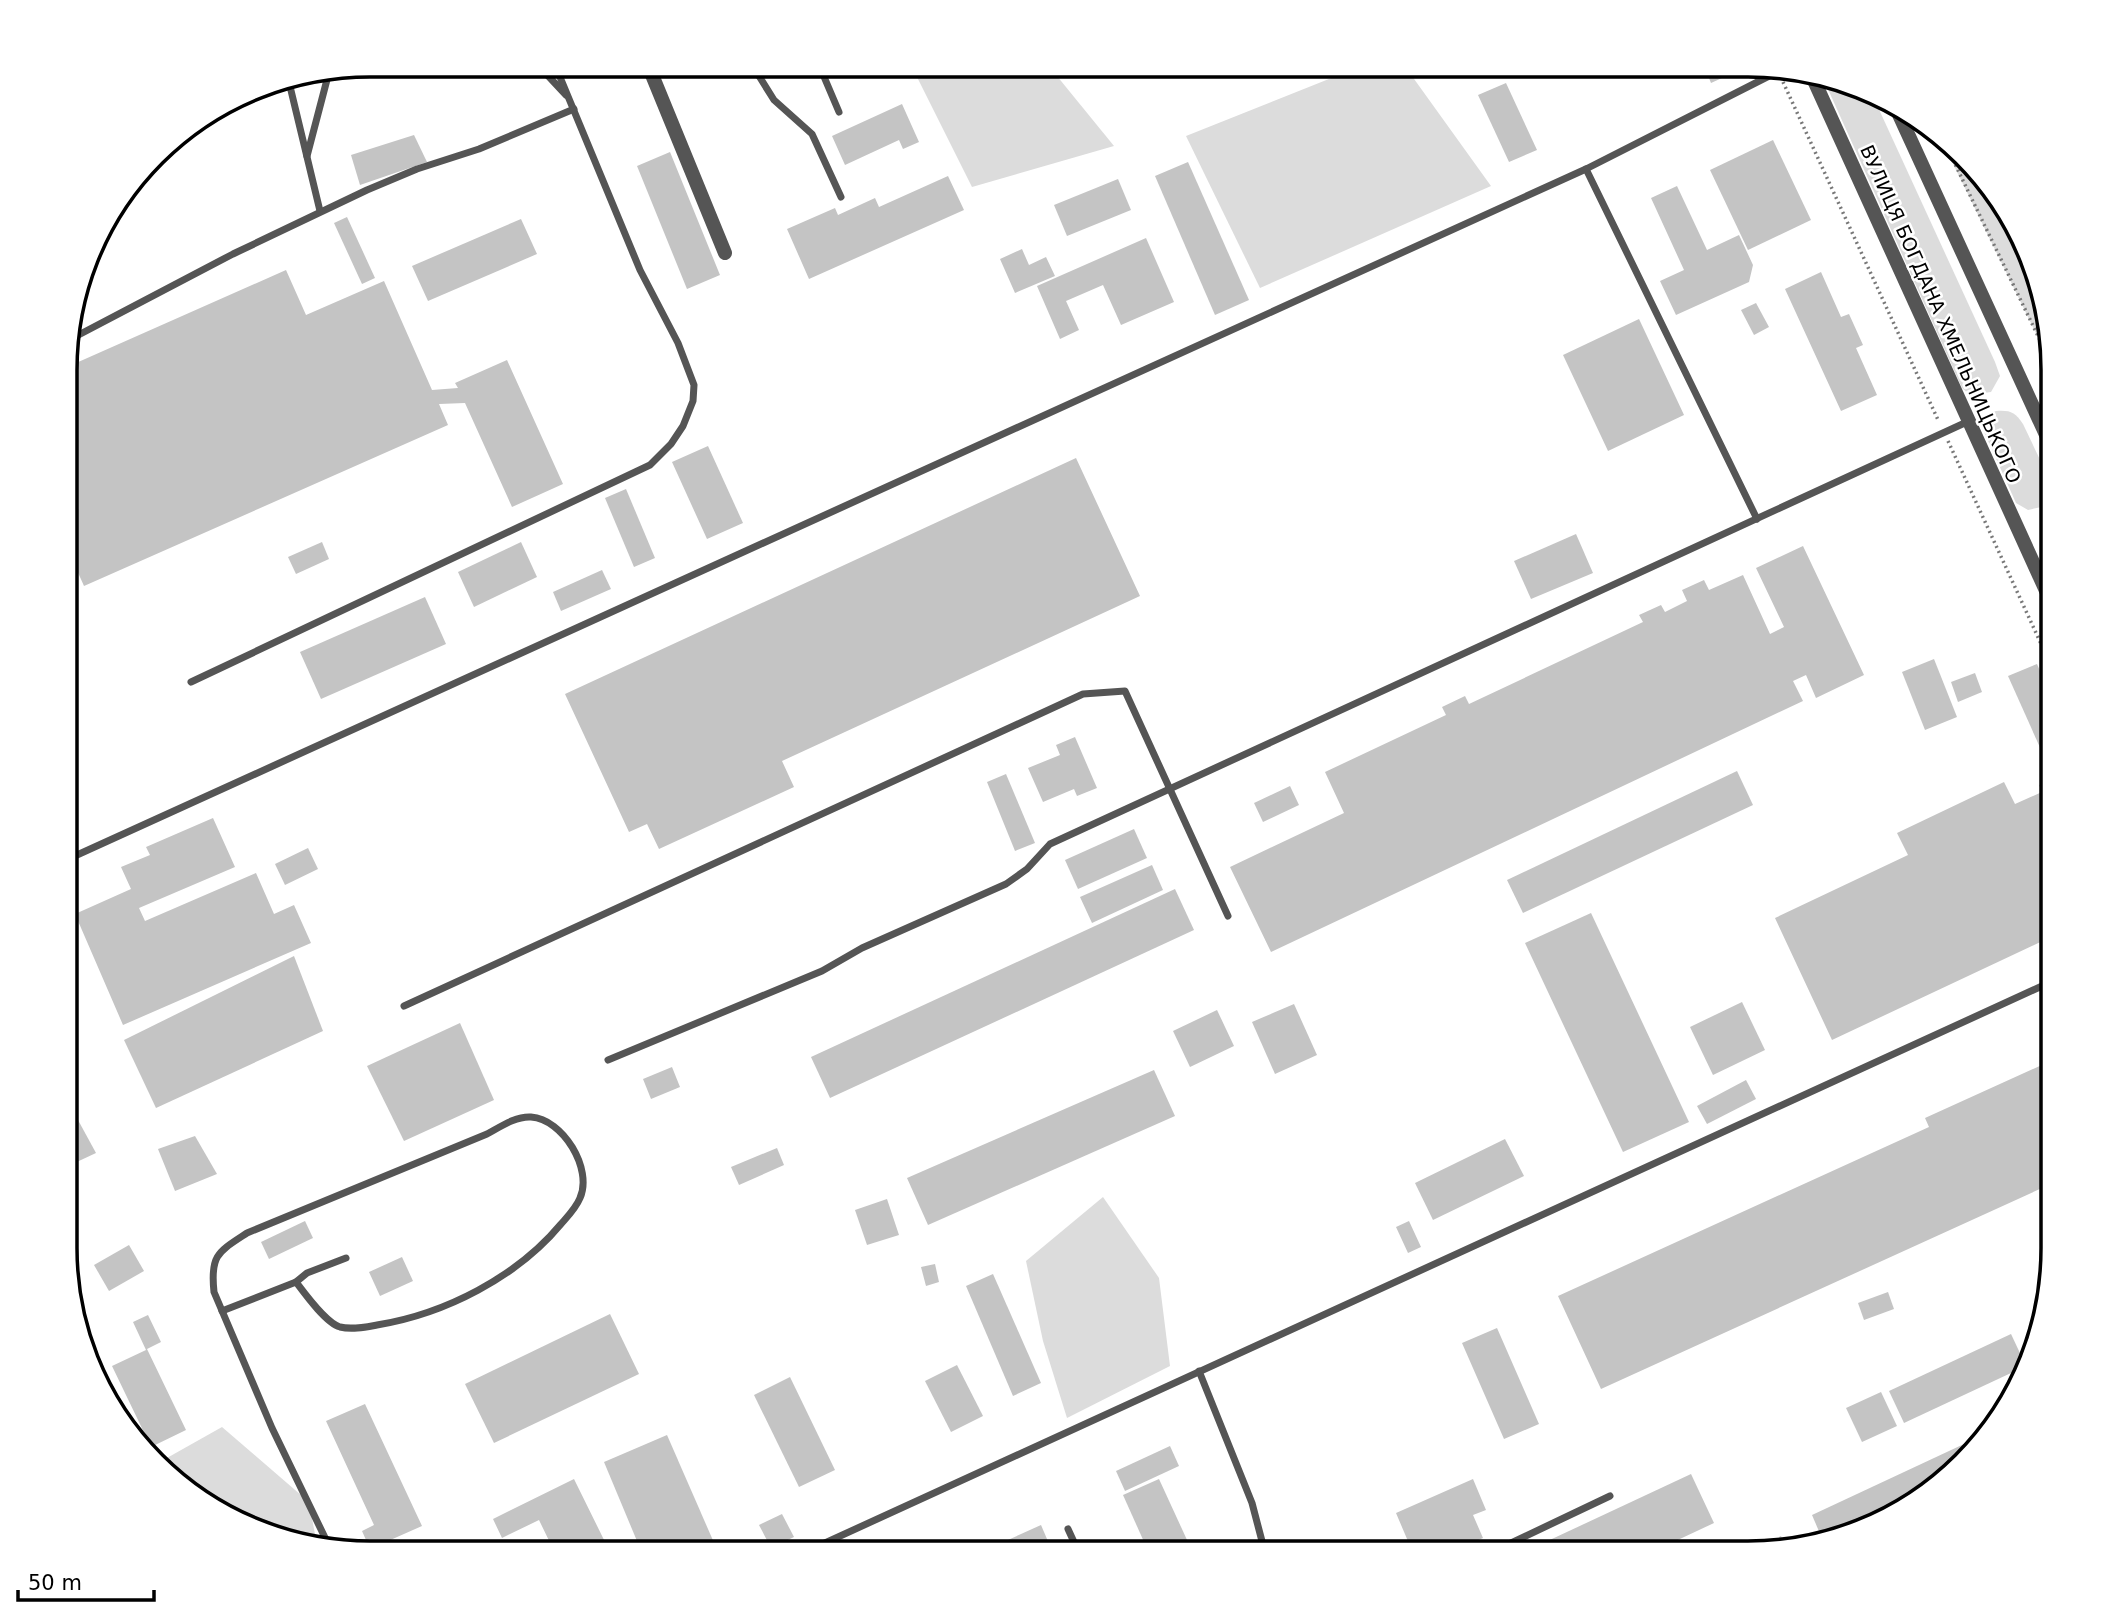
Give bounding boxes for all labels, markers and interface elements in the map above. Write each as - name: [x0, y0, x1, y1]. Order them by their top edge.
- street label: ВУЛИЦЯ БОГДАНА ХМЕЛЬНИЦЬКОГО: [1856, 141, 2026, 487]
- scale bar: [18, 1558, 154, 1602]
- text: 50 m: [28, 1571, 82, 1595]

